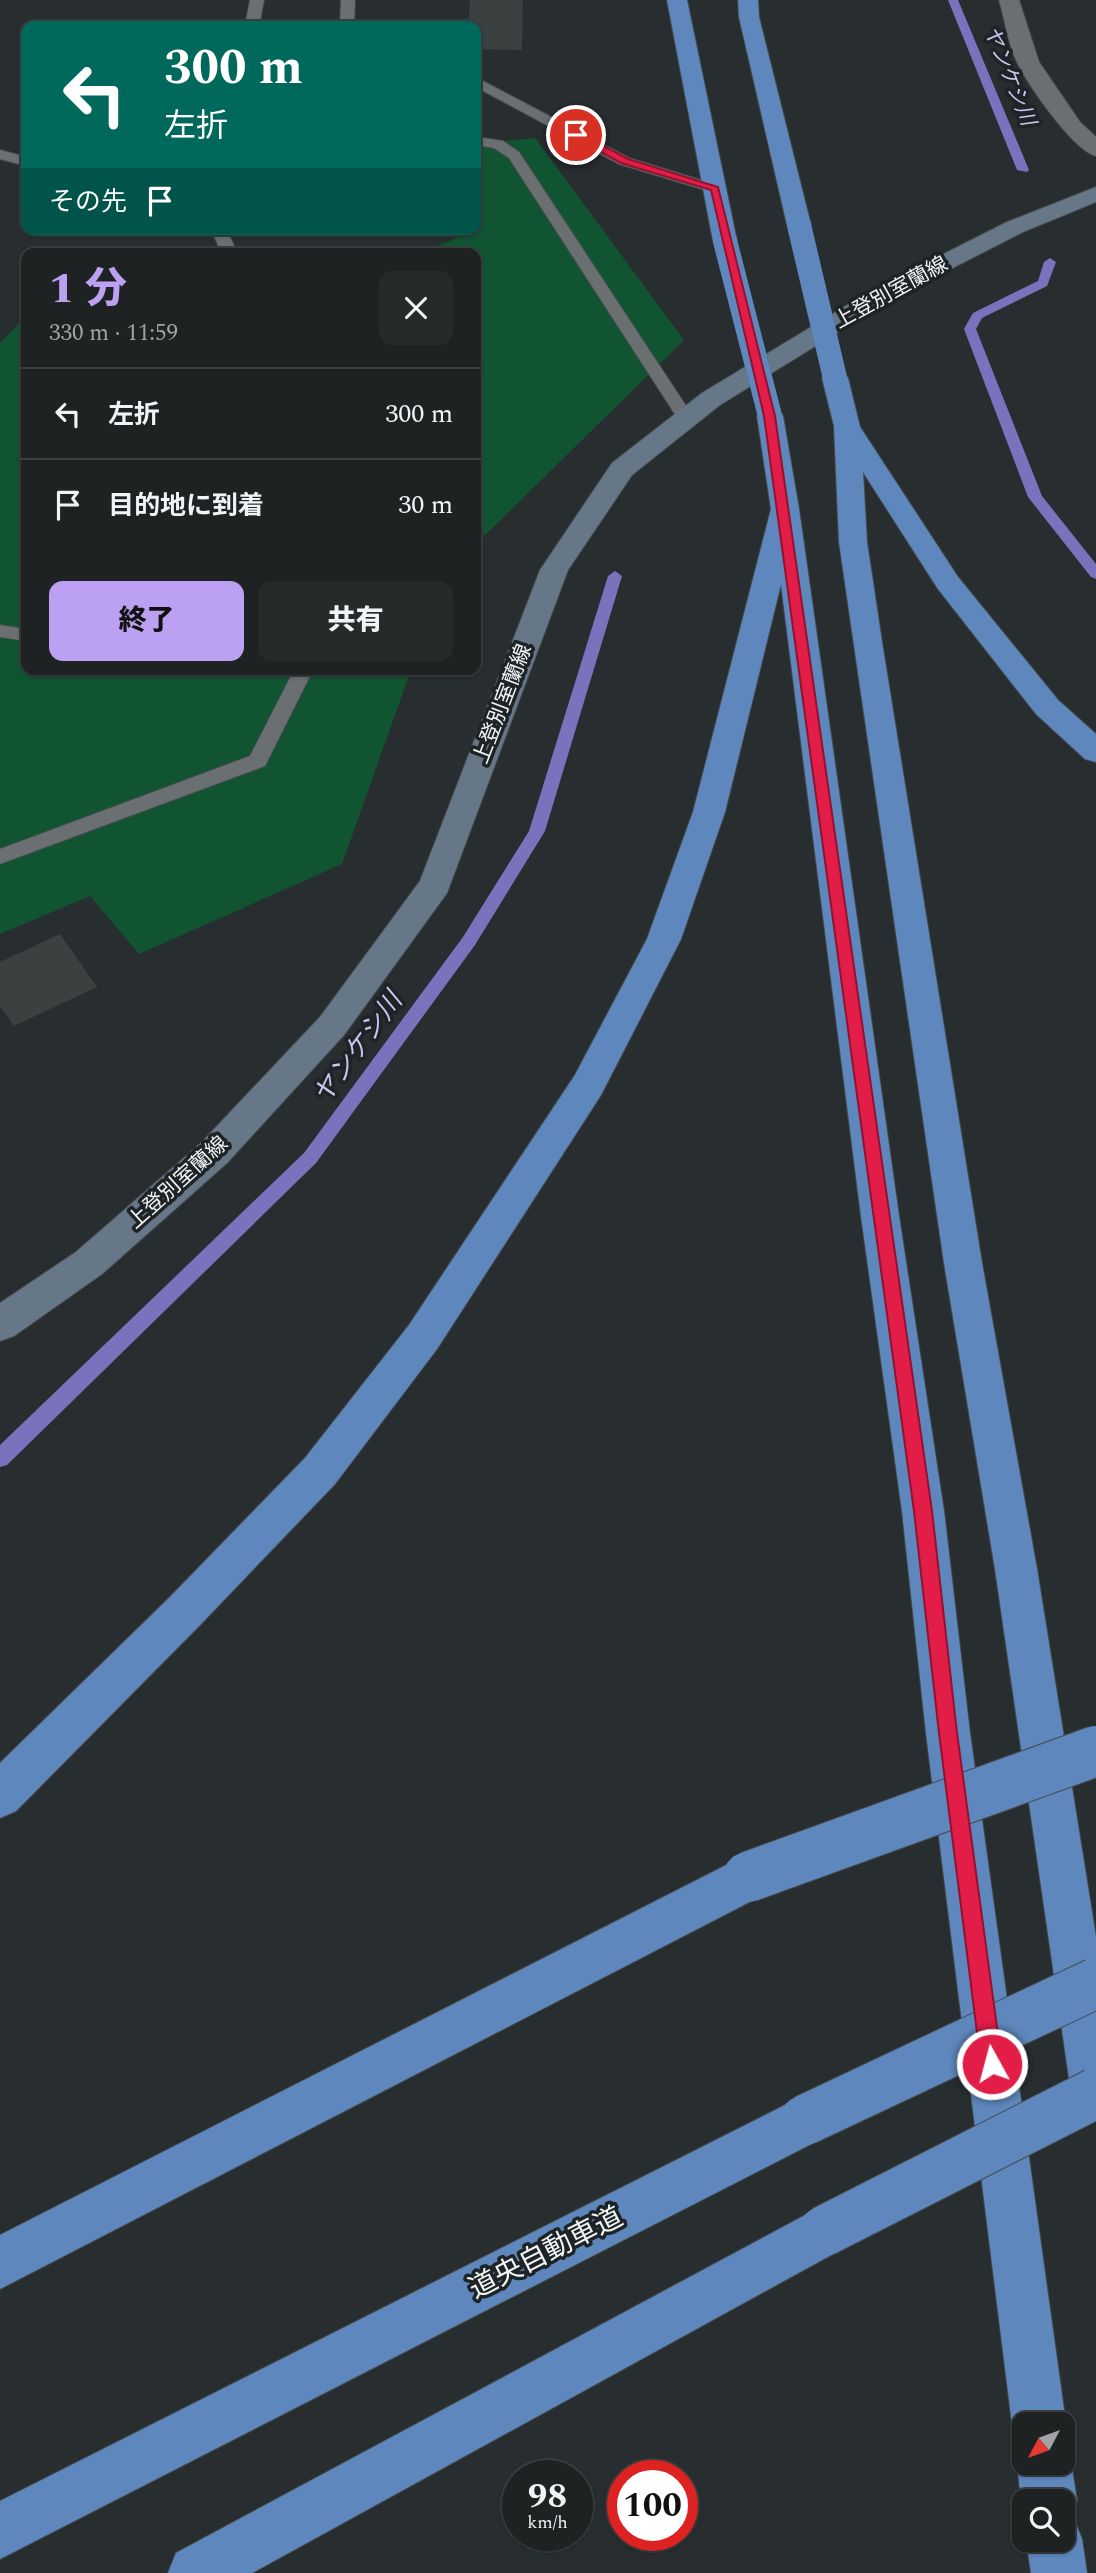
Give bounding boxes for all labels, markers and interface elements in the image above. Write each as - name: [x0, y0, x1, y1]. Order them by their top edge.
- water label: ヤンケシ川: [974, 21, 1044, 133]
- text: 300 m: [164, 31, 303, 106]
- icon: left: [49, 49, 140, 140]
- text: 左折: [164, 102, 228, 151]
- pin: [546, 105, 606, 165]
- icon: arrive: [557, 116, 595, 154]
- text: その先: [49, 182, 127, 222]
- icon: arrive: [141, 182, 179, 220]
- street label: 上登別室蘭線: [828, 248, 954, 338]
- text: 1 分: [49, 258, 127, 321]
- button: close: [379, 271, 453, 345]
- text: 330 m · 11:59: [49, 316, 178, 351]
- text: 300 m: [385, 394, 453, 434]
- icon: left: [49, 395, 87, 433]
- text: 左折: [108, 395, 160, 435]
- text: 30 m: [398, 485, 453, 525]
- icon: arrive: [49, 486, 87, 524]
- text: 目的地に到着: [108, 486, 264, 526]
- button: 終了: [49, 581, 244, 661]
- button: 共有: [258, 581, 453, 661]
- street label: 上登別室蘭線: [465, 639, 541, 769]
- water label: ヤンケシ川: [304, 981, 414, 1112]
- street label: 上登別室蘭線: [120, 1129, 236, 1237]
- position arrow: [955, 2027, 1029, 2101]
- street label: 道央自動車道: [461, 2196, 631, 2310]
- north arrow: [1012, 2412, 1074, 2474]
- map controls: [1012, 2412, 1075, 2552]
- speed limit sign: 100: [607, 2460, 698, 2551]
- text: 98: [528, 2470, 567, 2523]
- button: search: [1012, 2489, 1075, 2552]
- text: km/h: [527, 2509, 568, 2536]

